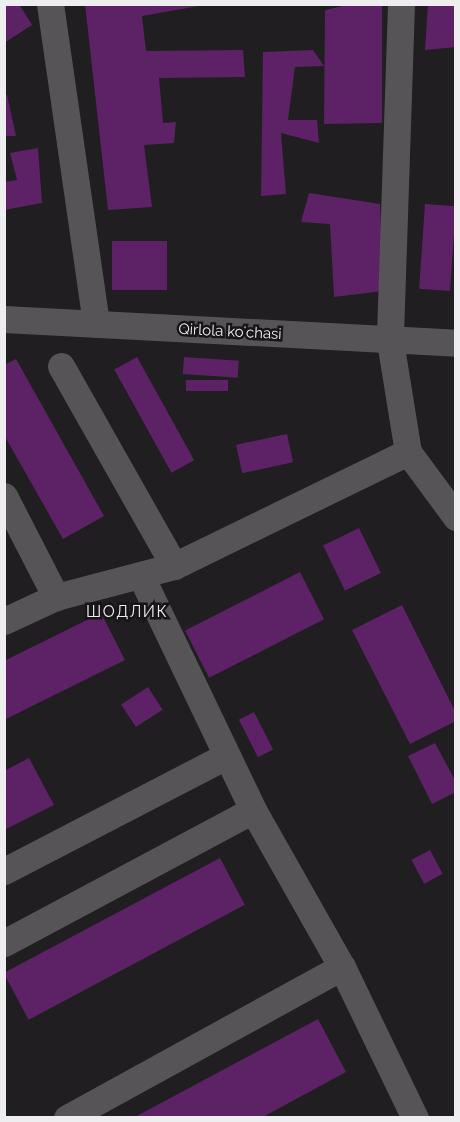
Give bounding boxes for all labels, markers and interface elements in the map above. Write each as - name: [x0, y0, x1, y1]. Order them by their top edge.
- street label: Qirlola koʻchasi: [178, 320, 282, 344]
- district label: ШОДЛИК: [86, 602, 168, 622]

